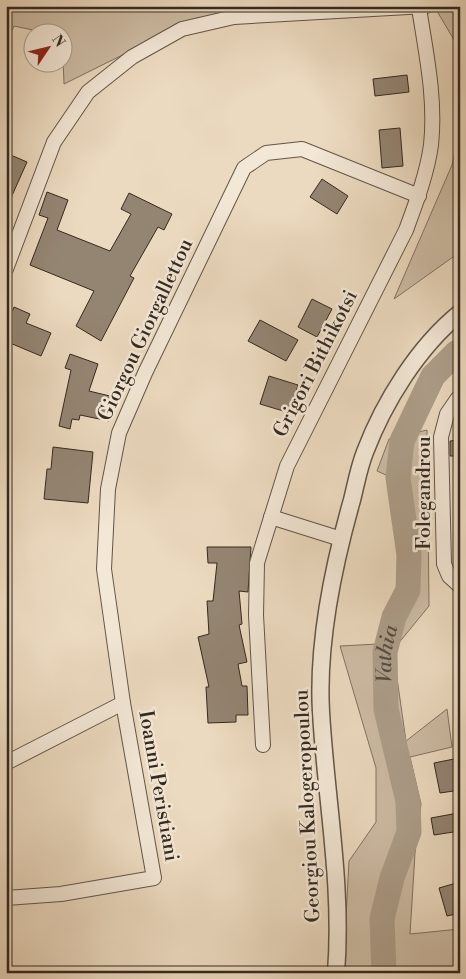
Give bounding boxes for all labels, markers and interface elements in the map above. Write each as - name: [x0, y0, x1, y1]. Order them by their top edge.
- north arrow: [22, 22, 72, 72]
- text: N: [47, 31, 68, 51]
- street label: Giorgou Giorgallettou: [93, 234, 199, 425]
- street label: Grigori Bithikotsi: [268, 286, 364, 442]
- street label: Folegandrou: [412, 436, 437, 550]
- water label: Vathia: [372, 622, 404, 683]
- street label: Georgiou Kalogeropoulou: [289, 688, 327, 923]
- street label: Ioanni Peristiani: [132, 709, 184, 864]

